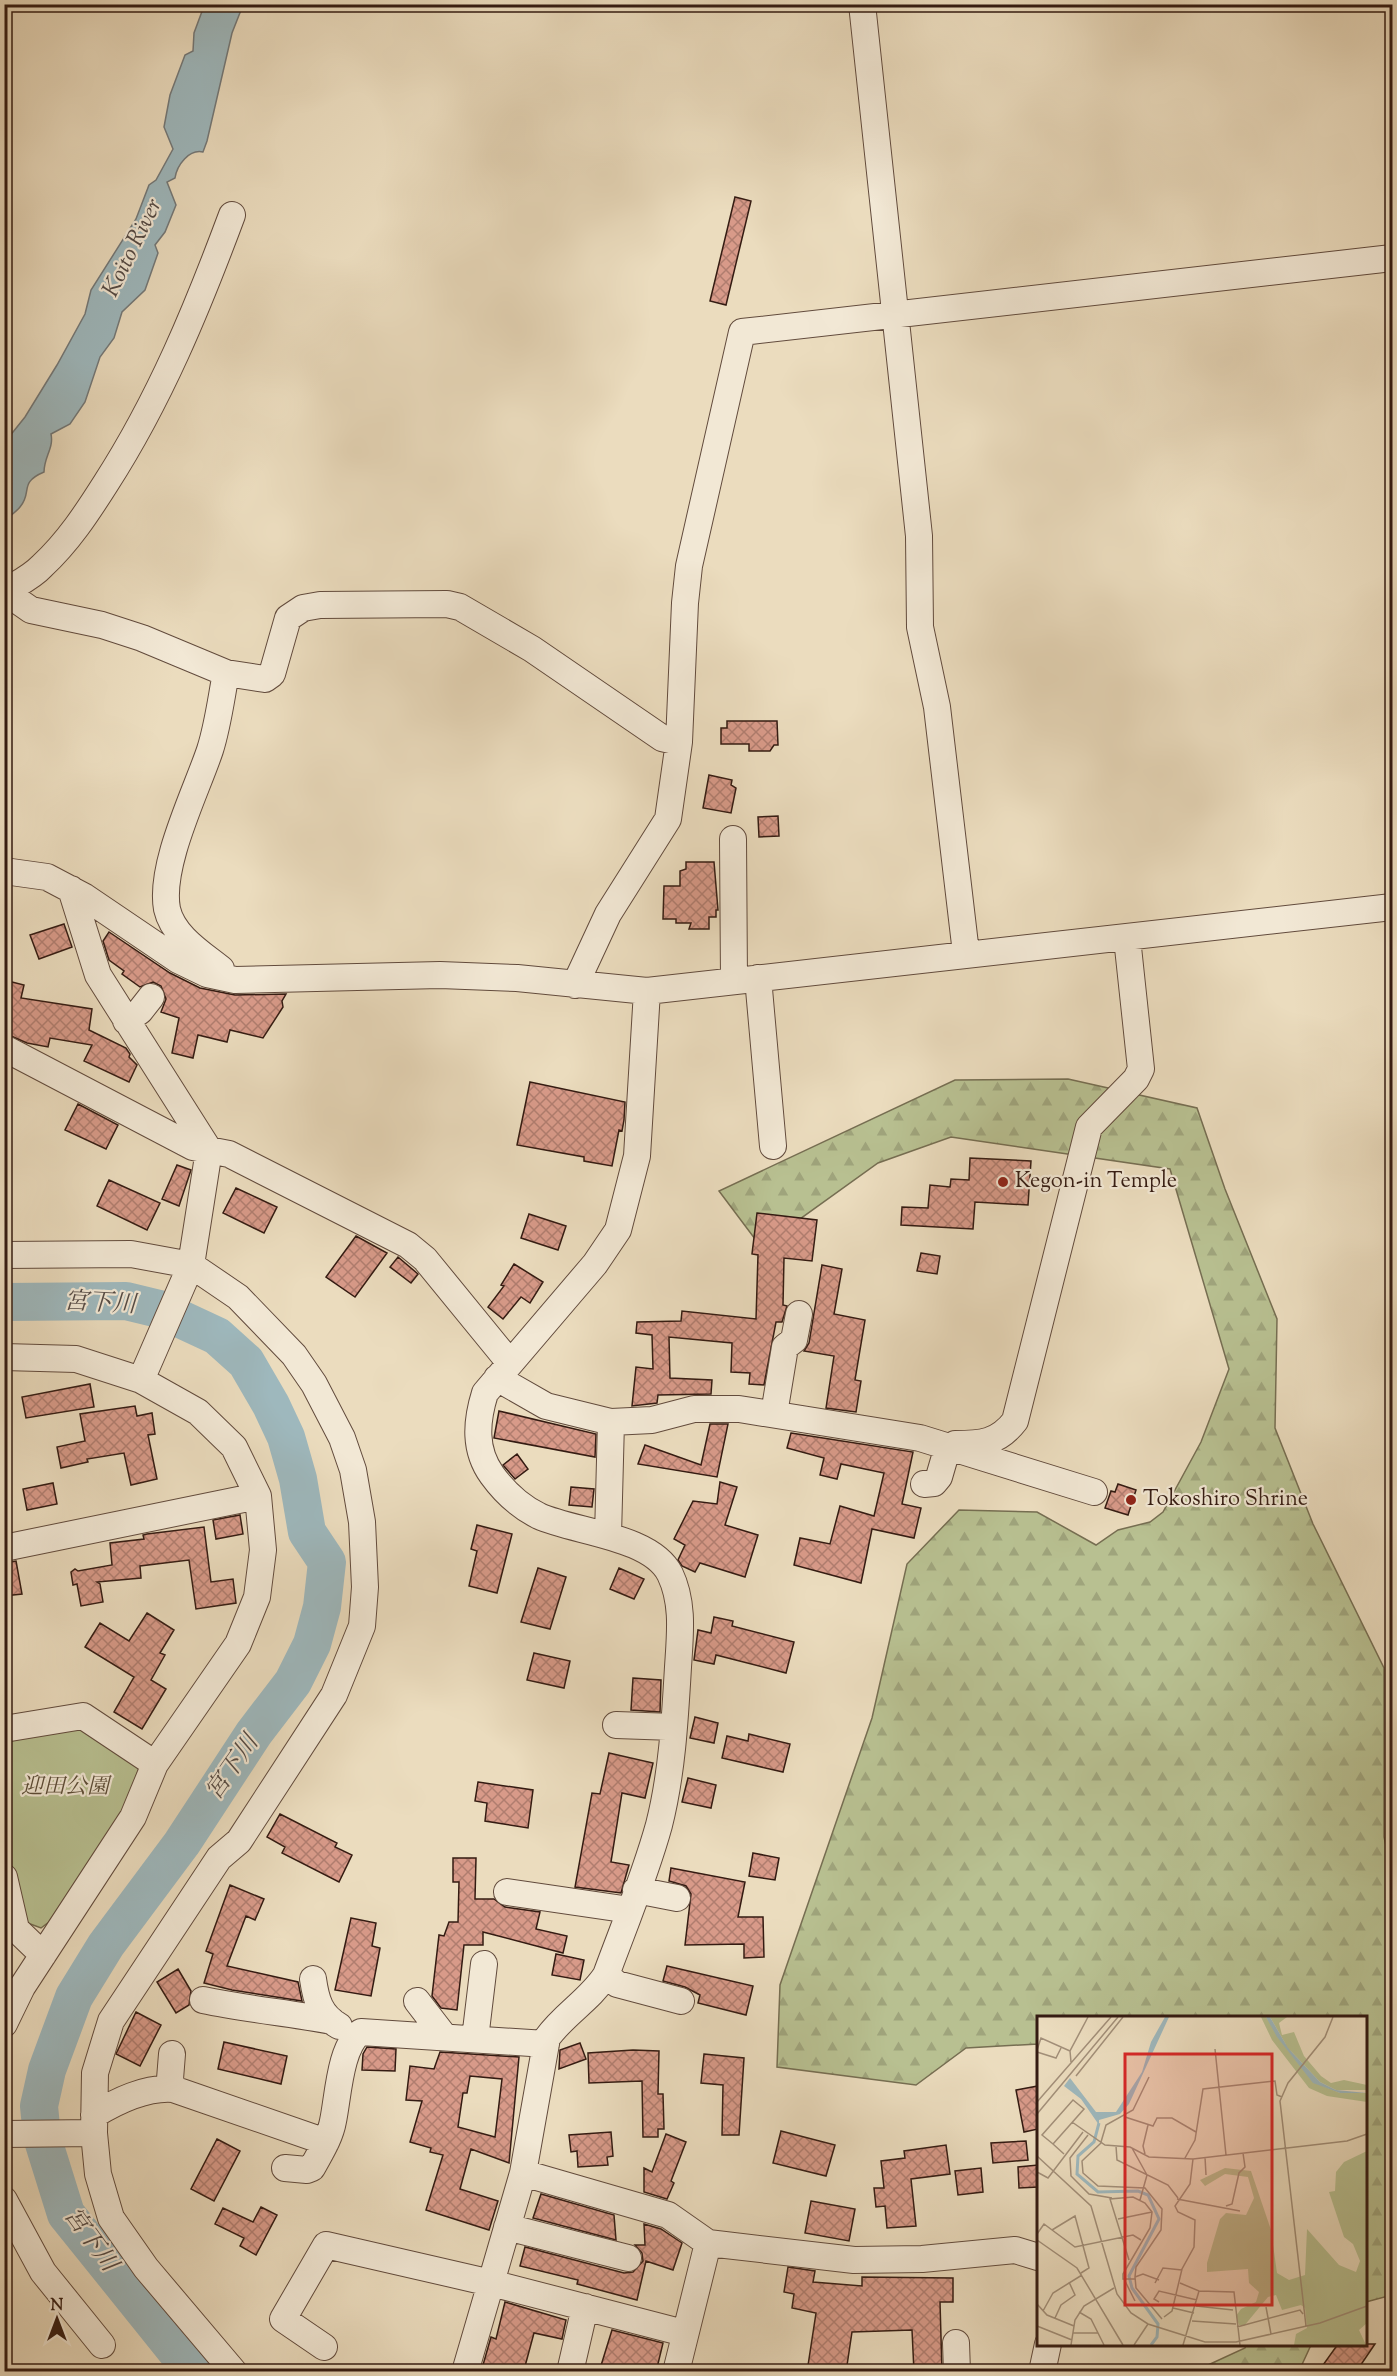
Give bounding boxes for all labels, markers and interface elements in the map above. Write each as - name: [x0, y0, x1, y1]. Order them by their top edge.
- water label: Koito River: [95, 193, 172, 303]
- place label: Kegon-in Temple: [1015, 1166, 1177, 1198]
- marker: Kegon-in Temple: [996, 1175, 1010, 1189]
- water label: 宮下川: [63, 1285, 140, 1323]
- place label: Tokoshiro Shrine: [1143, 1484, 1308, 1516]
- marker: Tokoshiro Shrine: [1124, 1493, 1138, 1507]
- water label: 宮下川: [198, 1726, 269, 1807]
- park label: 迎田公園: [21, 1772, 112, 1804]
- inset map: [1037, 2016, 1367, 2346]
- water label: 宮下川: [55, 2201, 127, 2282]
- north arrow: [27, 2289, 87, 2349]
- text: N: [51, 2295, 64, 2318]

